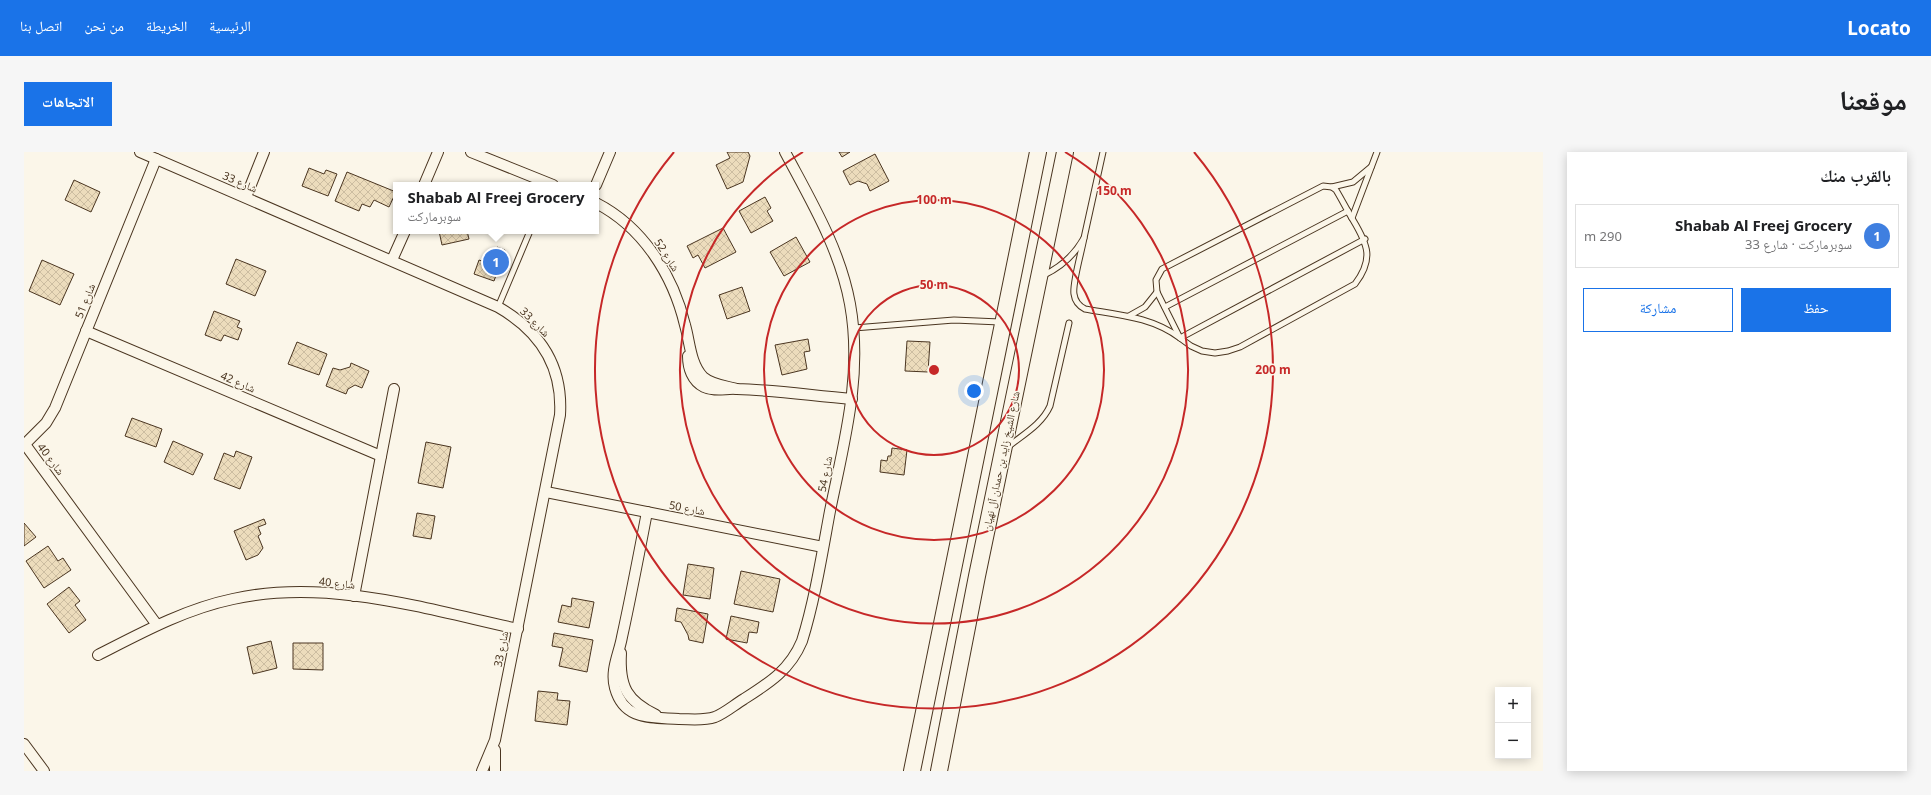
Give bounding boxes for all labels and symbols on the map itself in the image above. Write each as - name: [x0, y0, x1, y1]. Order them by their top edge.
- street label: شارع 33: [221, 168, 260, 196]
- text: 150 m: [1096, 182, 1132, 199]
- text: 100 m: [916, 191, 952, 208]
- street label: شارع 52: [651, 235, 684, 274]
- pin: 1: [483, 247, 509, 277]
- text: 50 m: [920, 276, 948, 293]
- street label: شارع 51: [71, 281, 98, 320]
- street label: شارع 33: [517, 303, 554, 340]
- text: 200 m: [1255, 361, 1291, 378]
- centre of rings: [927, 363, 941, 377]
- street label: شارع 42: [219, 368, 258, 396]
- your location: [964, 381, 984, 401]
- street label: شارع الشيخ زايد بن حمدان آل نهيان: [978, 390, 1023, 532]
- street label: شارع 40: [34, 440, 68, 478]
- street label: شارع 54: [814, 455, 835, 493]
- street label: شارع 50: [668, 497, 706, 518]
- street label: شارع 40: [318, 573, 356, 592]
- street label: شارع 33: [490, 630, 511, 668]

